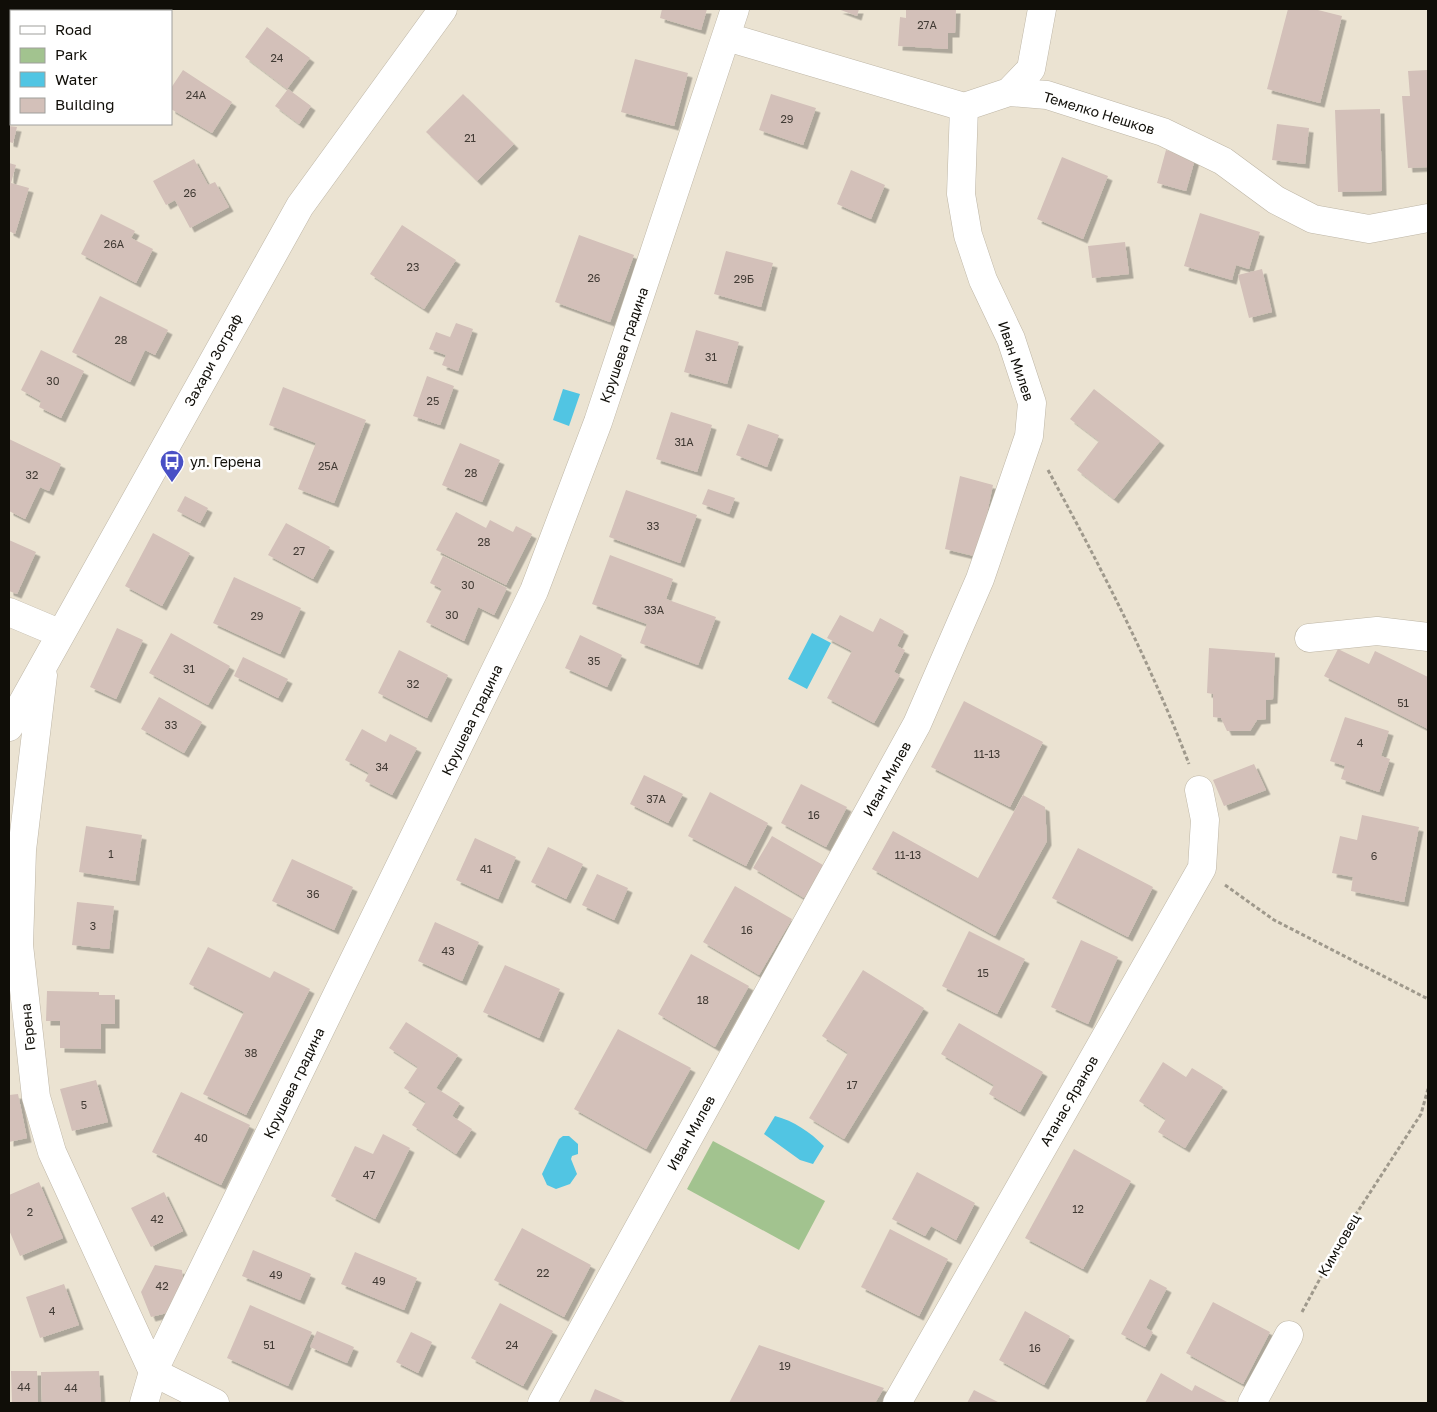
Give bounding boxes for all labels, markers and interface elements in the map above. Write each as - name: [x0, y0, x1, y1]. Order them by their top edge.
- legend: [10, 10, 172, 125]
- house number: 27A: [917, 18, 937, 31]
- text: Road: [55, 20, 92, 38]
- text: Park: [55, 45, 88, 63]
- house number: 24: [270, 51, 284, 64]
- text: Water: [55, 70, 98, 88]
- street label: Темелко Нешков: [1041, 87, 1157, 138]
- house number: 24А: [186, 88, 207, 101]
- text: Building: [55, 95, 115, 113]
- house number: 29: [780, 112, 794, 125]
- house number: 21: [464, 131, 476, 144]
- house number: 26: [183, 186, 197, 199]
- house number: 26А: [104, 237, 125, 250]
- house number: 23: [407, 260, 419, 273]
- house number: 26: [587, 271, 601, 284]
- house number: 29Б: [734, 272, 754, 285]
- street label: Крушева градина: [596, 285, 651, 405]
- street label: Захари Зограф: [180, 310, 245, 409]
- street label: Иван Милев: [995, 319, 1038, 403]
- house number: 28: [114, 333, 128, 346]
- house number: 31: [705, 350, 717, 363]
- house number: 30: [46, 374, 60, 387]
- house number: 25: [427, 394, 439, 407]
- house number: 31А: [674, 435, 694, 448]
- bus stop icon: ул. Герена: [159, 449, 185, 483]
- place label: ул. Герена: [190, 453, 261, 470]
- house number: 25А: [318, 459, 339, 472]
- house number: 28: [464, 466, 478, 479]
- house number: 32: [26, 468, 38, 481]
- house number: 33: [647, 519, 659, 532]
- house number: 28: [477, 535, 491, 548]
- house number: 27: [293, 544, 305, 557]
- house number: 30: [461, 578, 475, 591]
- house number: 33А: [644, 603, 665, 616]
- house number: 30: [445, 608, 459, 621]
- house number: 29: [250, 609, 264, 622]
- house number: 35: [588, 654, 600, 667]
- house number: 31: [183, 662, 195, 675]
- street label: Крушева градина: [437, 662, 506, 778]
- house number: 32: [407, 677, 419, 690]
- house number: 51: [1397, 696, 1409, 709]
- house number: 33: [165, 718, 177, 731]
- house number: 4: [1357, 736, 1364, 749]
- street label: Иван Милев: [859, 738, 914, 819]
- house number: 11-13: [974, 747, 1000, 760]
- house number: 34: [375, 760, 389, 773]
- house number: 37А: [646, 792, 666, 805]
- house number: 16: [808, 808, 820, 821]
- house number: 1: [108, 847, 114, 860]
- house number: 11-13: [895, 848, 921, 861]
- house number: 6: [1371, 849, 1378, 862]
- house number: 41: [480, 862, 492, 875]
- house number: 36: [306, 887, 320, 900]
- house number: 3: [90, 919, 96, 932]
- house number: 16: [741, 923, 753, 936]
- house number: 43: [441, 944, 455, 957]
- house number: 15: [977, 966, 989, 979]
- house number: 18: [697, 993, 709, 1006]
- street label: Герена: [17, 1002, 38, 1052]
- street label: Крушева градина: [259, 1025, 328, 1141]
- house number: 38: [244, 1046, 258, 1059]
- street label: Атанас Яранов: [1036, 1052, 1101, 1149]
- house number: 17: [846, 1078, 858, 1091]
- street label: Иван Милев: [663, 1092, 718, 1173]
- house number: 5: [81, 1098, 87, 1111]
- house number: 40: [194, 1131, 208, 1144]
- house number: 47: [363, 1168, 375, 1181]
- house number: 12: [1072, 1202, 1084, 1215]
- house number: 2: [27, 1205, 33, 1218]
- street label: Кимчовец: [1314, 1210, 1363, 1279]
- house number: 42: [150, 1212, 164, 1225]
- house number: 22: [537, 1266, 549, 1279]
- house number: 49: [269, 1268, 283, 1281]
- house number: 49: [372, 1274, 386, 1287]
- house number: 42: [155, 1279, 169, 1292]
- house number: 4: [49, 1304, 56, 1317]
- house number: 51: [263, 1338, 275, 1351]
- house number: 24: [505, 1338, 519, 1351]
- house number: 16: [1029, 1341, 1041, 1354]
- house number: 19: [779, 1359, 791, 1372]
- house number: 44: [17, 1380, 31, 1393]
- house number: 44: [64, 1381, 78, 1394]

